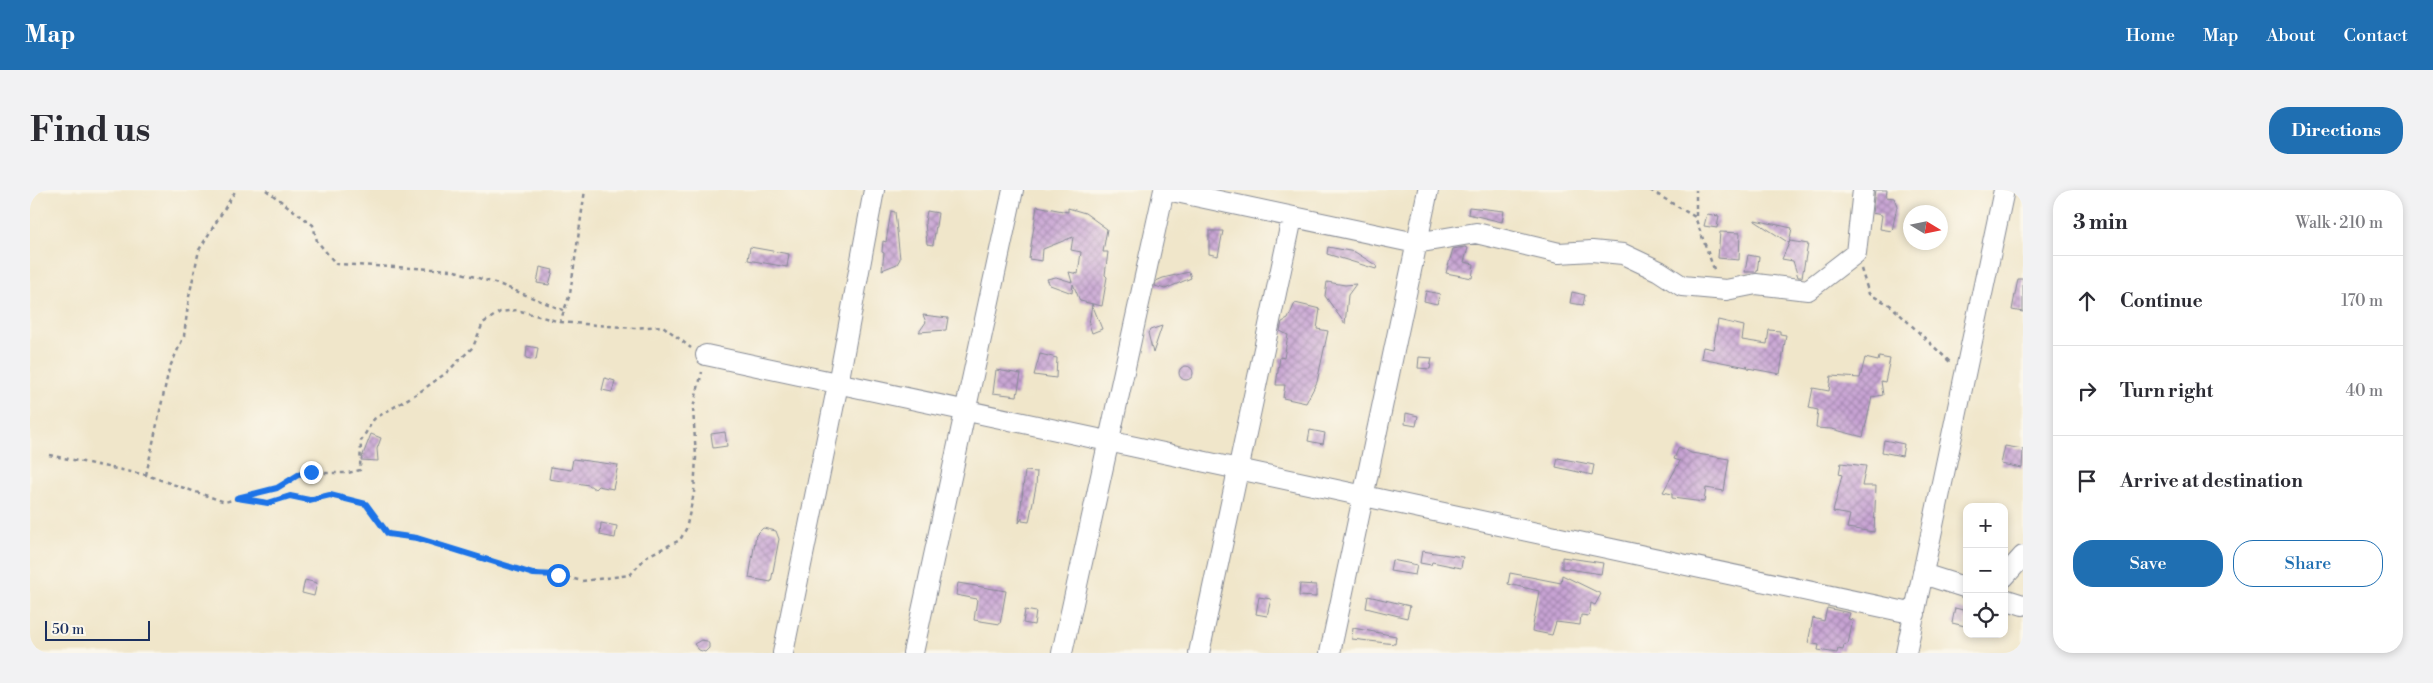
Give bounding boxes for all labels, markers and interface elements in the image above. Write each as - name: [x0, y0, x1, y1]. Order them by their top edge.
- text: Map: [25, 20, 75, 50]
- text: Home: [2126, 24, 2175, 47]
- text: Map: [2203, 24, 2239, 47]
- text: About: [2267, 24, 2316, 47]
- text: Contact: [2344, 24, 2408, 47]
- button: Directions: [2269, 107, 2403, 154]
- text: Find us: [30, 109, 150, 152]
- north arrow: [1903, 205, 1948, 250]
- text: 3 min: [2073, 210, 2128, 236]
- text: Walk · 210 m: [2295, 213, 2383, 233]
- icon: ahead: [2073, 287, 2101, 315]
- text: Continue: [2120, 289, 2203, 313]
- text: 170 m: [2341, 291, 2383, 311]
- icon: right: [2073, 377, 2101, 405]
- text: Turn right: [2120, 379, 2213, 403]
- text: 40 m: [2346, 381, 2383, 401]
- route end: [300, 461, 323, 484]
- icon: arrive: [2073, 467, 2101, 495]
- text: Arrive at destination: [2120, 469, 2303, 493]
- map controls: [1963, 503, 2008, 638]
- button: +: [1963, 503, 2008, 548]
- button: Save: [2073, 540, 2223, 587]
- button: Share: [2233, 540, 2383, 587]
- button: −: [1963, 548, 2008, 593]
- route start: [547, 564, 570, 587]
- button: locate: [1963, 593, 2008, 638]
- scale bar: [45, 618, 150, 641]
- text: 50 m: [52, 621, 84, 639]

